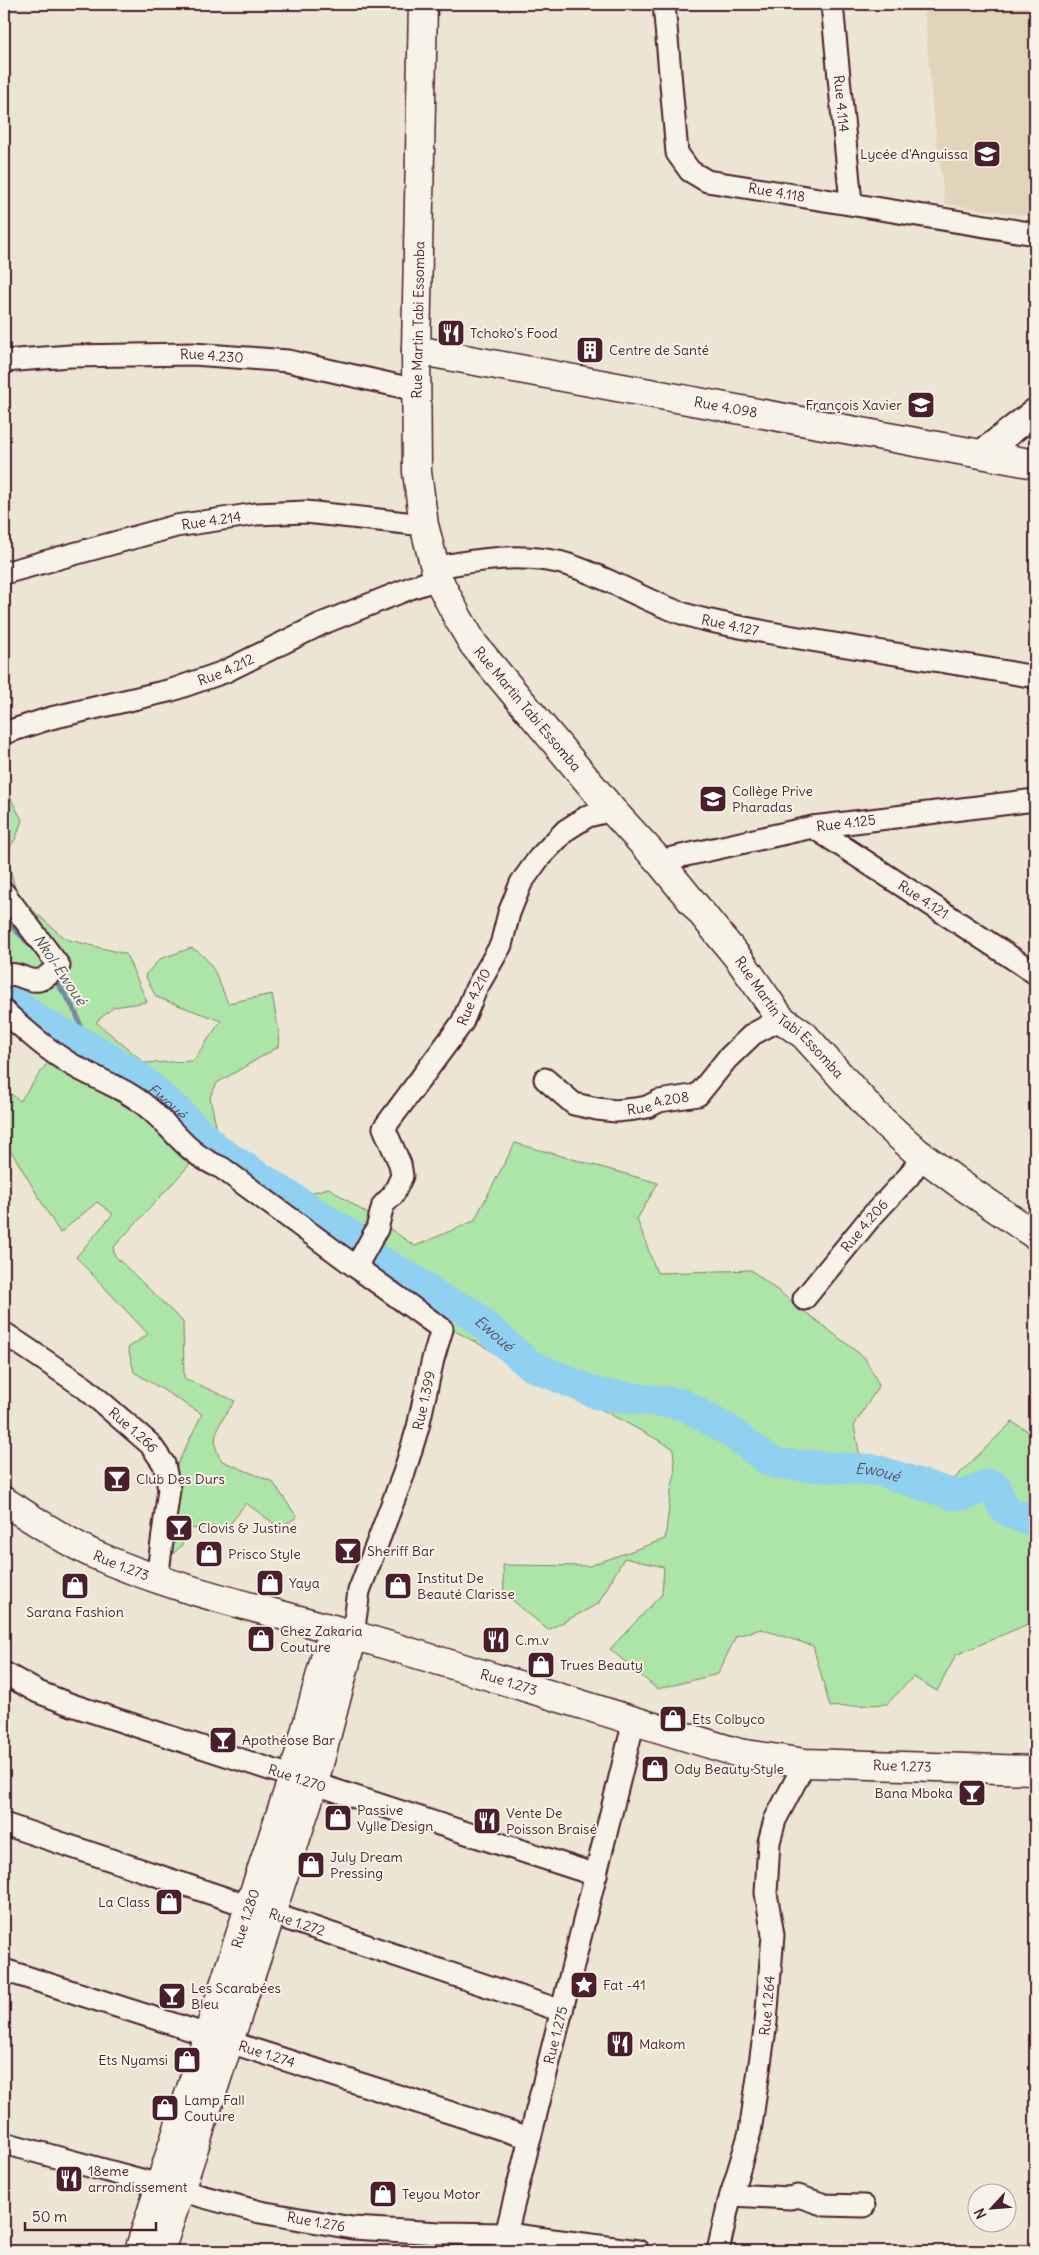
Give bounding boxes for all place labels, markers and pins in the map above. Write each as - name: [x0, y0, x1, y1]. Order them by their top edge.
- school or university icon: Lycée d'Anguissa: [972, 139, 1002, 169]
- place label: Lycée d'Anguissa: [860, 145, 968, 163]
- restaurant icon: Tchoko's Food: [436, 318, 466, 348]
- place label: Tchoko's Food: [470, 324, 558, 342]
- building icon: Centre de Santé: [575, 335, 605, 365]
- place label: Centre de Santé: [609, 341, 709, 359]
- school or university icon: François Xavier: [906, 390, 936, 420]
- place label: François Xavier: [805, 396, 902, 414]
- place label: Collège Prive Pharadas: [732, 782, 813, 816]
- school or university icon: Collège Prive Pharadas: [698, 784, 728, 814]
- bar icon: Club Des Durs: [102, 1464, 132, 1494]
- place label: Club Des Durs: [136, 1470, 225, 1488]
- bar icon: Clovis & Justine: [164, 1513, 194, 1543]
- place label: Clovis & Justine: [198, 1519, 297, 1537]
- bar icon: Sheriff Bar: [333, 1536, 363, 1566]
- shop icon: Prisco Style: [194, 1539, 224, 1569]
- place label: Sheriff Bar: [367, 1542, 435, 1560]
- place label: Prisco Style: [228, 1545, 301, 1563]
- shop icon: Yaya: [255, 1568, 285, 1598]
- place label: Institut De Beauté Clarisse: [417, 1569, 515, 1603]
- shop icon: Sarana Fashion: [60, 1571, 90, 1601]
- shop icon: Institut De Beauté Clarisse: [383, 1571, 413, 1601]
- place label: Yaya: [289, 1574, 320, 1592]
- place label: Sarana Fashion: [26, 1603, 124, 1621]
- place label: Chez Zakaria Couture: [280, 1622, 362, 1656]
- shop icon: Chez Zakaria Couture: [246, 1624, 276, 1654]
- restaurant icon: C.m.v: [481, 1625, 511, 1655]
- place label: C.m.v: [515, 1631, 549, 1649]
- shop icon: Trues Beauty: [526, 1650, 556, 1680]
- place label: Trues Beauty: [560, 1656, 643, 1674]
- shop icon: Ets Colbyco: [658, 1704, 688, 1734]
- place label: Ets Colbyco: [692, 1710, 765, 1728]
- bar icon: Apothéose Bar: [208, 1725, 238, 1755]
- place label: Apothéose Bar: [242, 1731, 335, 1749]
- shop icon: Ody Beauty Style: [640, 1754, 670, 1784]
- place label: Ody Beauty Style: [674, 1760, 784, 1778]
- bar icon: Bana Mboka: [957, 1778, 987, 1808]
- place label: Bana Mboka: [874, 1784, 953, 1802]
- place label: Passive Vylle Design: [357, 1801, 433, 1835]
- shop icon: Passive Vylle Design: [323, 1803, 353, 1833]
- place label: Vente De Poisson Braisé: [506, 1804, 597, 1838]
- restaurant icon: Vente De Poisson Braisé: [472, 1806, 502, 1836]
- place label: July Dream Pressing: [330, 1848, 403, 1882]
- shop icon: July Dream Pressing: [296, 1850, 326, 1880]
- shop icon: La Class: [154, 1887, 184, 1917]
- place label: La Class: [98, 1893, 150, 1911]
- place icon: Fat -41: [569, 1970, 599, 2000]
- place label: Fat -41: [603, 1976, 646, 1994]
- place label: Les Scarabées Bleu: [191, 1979, 281, 2013]
- bar icon: Les Scarabées Bleu: [157, 1981, 187, 2011]
- restaurant icon: Makom: [605, 2029, 635, 2059]
- place label: Makom: [639, 2035, 685, 2053]
- shop icon: Ets Nyamsi: [172, 2045, 202, 2075]
- place label: Ets Nyamsi: [98, 2051, 168, 2069]
- place label: Lamp Fall Couture: [184, 2091, 245, 2125]
- shop icon: Lamp Fall Couture: [150, 2093, 180, 2123]
- place label: 18eme arrondissement: [88, 2162, 188, 2196]
- restaurant icon: 18eme arrondissement: [54, 2164, 84, 2194]
- shop icon: Teyou Motor: [368, 2179, 398, 2209]
- place label: Teyou Motor: [402, 2185, 481, 2203]

